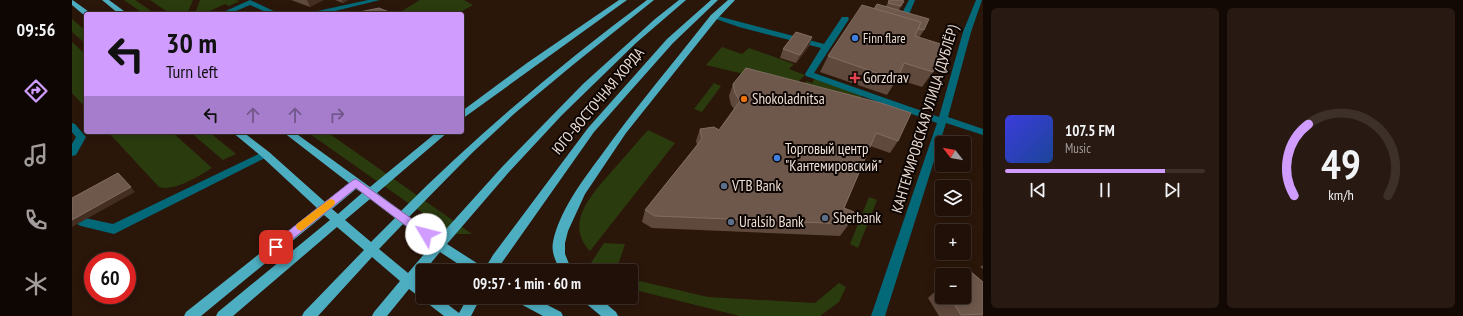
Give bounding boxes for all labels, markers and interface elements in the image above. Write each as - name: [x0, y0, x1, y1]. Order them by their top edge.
- text: 09:56: [17, 18, 55, 41]
- street label: КАНТЕМИРОВСКАЯ УЛИЦА (ДУБЛЁР): [887, 22, 962, 215]
- text: 30 m: [166, 24, 217, 61]
- icon: left: [100, 28, 152, 80]
- place label: Finn flare: [863, 30, 906, 47]
- marker: Finn flare: [850, 33, 860, 43]
- street label: ЮГО-ВОСТОЧНАЯ ХОРДА: [547, 43, 648, 158]
- text: Turn left: [166, 60, 218, 83]
- place label: Gorzdrav: [863, 68, 909, 87]
- marker: Gorzdrav: [850, 73, 860, 83]
- icon: directions: [22, 77, 50, 105]
- place label: Shokoladnitsa: [752, 89, 825, 108]
- marker: Shokoladnitsa: [739, 94, 749, 104]
- icon: left: [200, 104, 222, 126]
- icon: ahead: [242, 104, 264, 126]
- icon: ahead: [284, 104, 306, 126]
- icon: right: [326, 104, 348, 126]
- text: 107.5 FM: [1065, 121, 1115, 140]
- north arrow: [935, 136, 971, 172]
- map controls: [935, 136, 971, 304]
- text: 49: [1321, 137, 1361, 190]
- place label: Торговый центр "Кантемировский": [785, 139, 882, 175]
- text: Music: [1065, 140, 1091, 157]
- icon: music: [22, 141, 50, 169]
- marker: Торговый центр "Кантемировский": [772, 153, 782, 163]
- place label: VTB Bank: [731, 176, 781, 195]
- icon: previous: [1027, 179, 1049, 201]
- icon: pause: [1094, 179, 1116, 201]
- icon: next: [1161, 179, 1183, 201]
- button: layers: [935, 180, 971, 216]
- marker: VTB Bank: [719, 181, 729, 191]
- text: km/h: [1328, 185, 1354, 204]
- icon: phone: [22, 206, 50, 234]
- place label: Sberbank: [833, 208, 881, 227]
- place label: Uralsib Bank: [739, 212, 804, 231]
- position arrow: [405, 213, 447, 255]
- marker: Sberbank: [820, 213, 830, 223]
- marker: Uralsib Bank: [726, 217, 736, 227]
- button: +: [935, 224, 971, 260]
- pin: [259, 230, 293, 264]
- icon: arrive: [265, 236, 287, 258]
- speed limit sign: 60: [84, 252, 136, 304]
- button: −: [935, 268, 971, 304]
- icon: climate: [22, 270, 50, 298]
- text: 09:57 · 1 min · 60 m: [473, 274, 581, 293]

